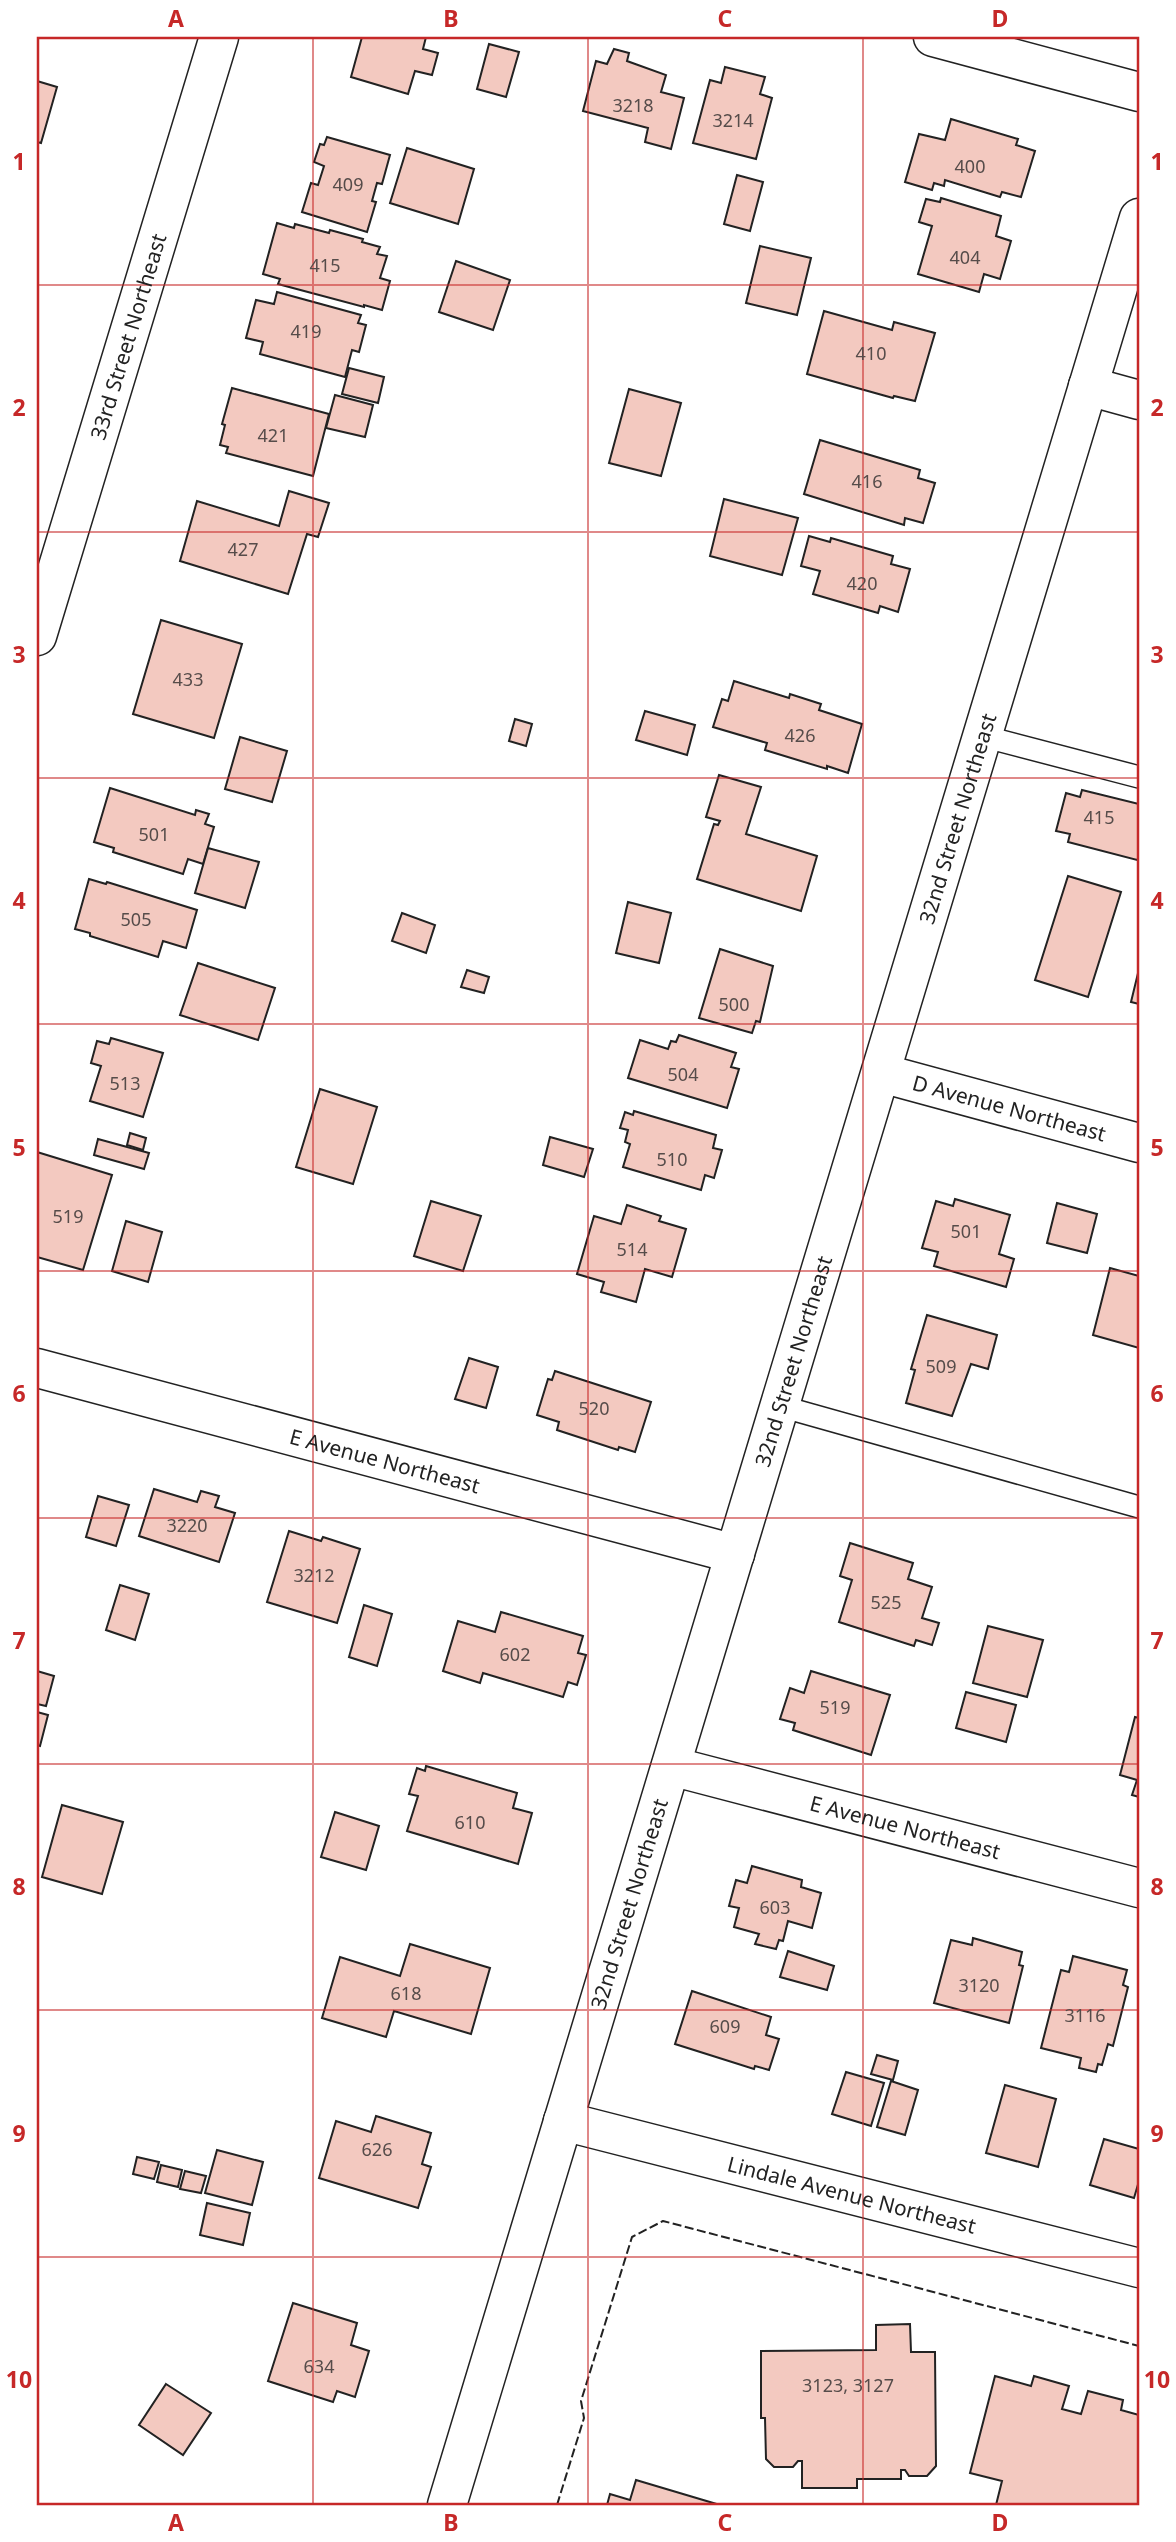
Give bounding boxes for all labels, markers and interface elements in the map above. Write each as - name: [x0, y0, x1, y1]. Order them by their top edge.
- text: A: [168, 2, 184, 34]
- text: B: [443, 2, 459, 34]
- text: C: [718, 2, 733, 34]
- text: D: [992, 2, 1008, 34]
- house number: 3218: [612, 93, 654, 117]
- house number: 3214: [712, 108, 754, 132]
- text: 1: [12, 145, 26, 177]
- text: 1: [1150, 145, 1164, 177]
- house number: 400: [955, 154, 985, 178]
- house number: 409: [333, 172, 363, 196]
- street label: 33rd Street Northeast: [83, 230, 173, 443]
- house number: 404: [950, 245, 980, 269]
- house number: 415: [310, 253, 340, 277]
- house number: 419: [291, 319, 321, 343]
- house number: 410: [856, 341, 886, 365]
- text: 2: [12, 391, 26, 423]
- text: 2: [1150, 391, 1164, 423]
- house number: 421: [258, 423, 288, 447]
- house number: 416: [852, 469, 882, 493]
- house number: 427: [228, 537, 258, 561]
- house number: 420: [847, 571, 877, 595]
- text: 3: [12, 638, 26, 670]
- text: 3: [1150, 638, 1164, 670]
- house number: 433: [173, 667, 203, 691]
- street label: 32nd Street Northeast: [912, 709, 1003, 927]
- house number: 426: [785, 723, 815, 747]
- house number: 415: [1084, 805, 1114, 829]
- house number: 501: [139, 822, 169, 846]
- text: 4: [12, 884, 26, 916]
- text: 4: [1150, 884, 1164, 916]
- house number: 505: [121, 907, 151, 931]
- house number: 500: [719, 992, 749, 1016]
- house number: 504: [668, 1062, 698, 1086]
- street label: D Avenue Northeast: [910, 1068, 1110, 1148]
- house number: 513: [110, 1071, 140, 1095]
- text: 5: [12, 1131, 26, 1163]
- text: 5: [1150, 1131, 1164, 1163]
- house number: 510: [657, 1147, 687, 1171]
- house number: 519: [53, 1204, 83, 1228]
- house number: 501: [951, 1219, 981, 1243]
- house number: 514: [617, 1237, 647, 1261]
- street label: 32nd Street Northeast: [748, 1252, 838, 1470]
- house number: 509: [926, 1354, 956, 1378]
- text: 6: [12, 1377, 26, 1409]
- text: 6: [1150, 1377, 1164, 1409]
- house number: 520: [579, 1396, 609, 1420]
- street label: E Avenue Northeast: [287, 1422, 483, 1500]
- house number: 3220: [166, 1513, 208, 1537]
- house number: 3212: [293, 1563, 335, 1587]
- house number: 525: [871, 1590, 901, 1614]
- text: 7: [12, 1624, 26, 1656]
- text: 7: [1150, 1624, 1164, 1656]
- house number: 602: [500, 1642, 530, 1666]
- house number: 519: [820, 1695, 850, 1719]
- street label: E Avenue Northeast: [807, 1789, 1004, 1865]
- street label: 32nd Street Northeast: [584, 1795, 674, 2013]
- house number: 610: [455, 1810, 485, 1834]
- text: 8: [12, 1870, 26, 1902]
- text: 8: [1150, 1870, 1164, 1902]
- house number: 603: [760, 1895, 790, 1919]
- house number: 3120: [958, 1973, 1000, 1997]
- house number: 618: [391, 1981, 421, 2005]
- house number: 3116: [1064, 2003, 1106, 2027]
- house number: 609: [710, 2014, 740, 2038]
- text: 9: [12, 2117, 26, 2149]
- text: 9: [1150, 2117, 1164, 2149]
- house number: 626: [362, 2137, 392, 2161]
- street label: Lindale Avenue Northeast: [725, 2150, 979, 2240]
- house number: 634: [304, 2354, 334, 2378]
- text: 10: [6, 2363, 32, 2395]
- text: 10: [1144, 2363, 1170, 2395]
- house number: 3123, 3127: [802, 2373, 894, 2397]
- text: A: [168, 2506, 184, 2538]
- text: B: [443, 2506, 459, 2538]
- text: C: [718, 2506, 733, 2538]
- text: D: [992, 2506, 1008, 2538]

